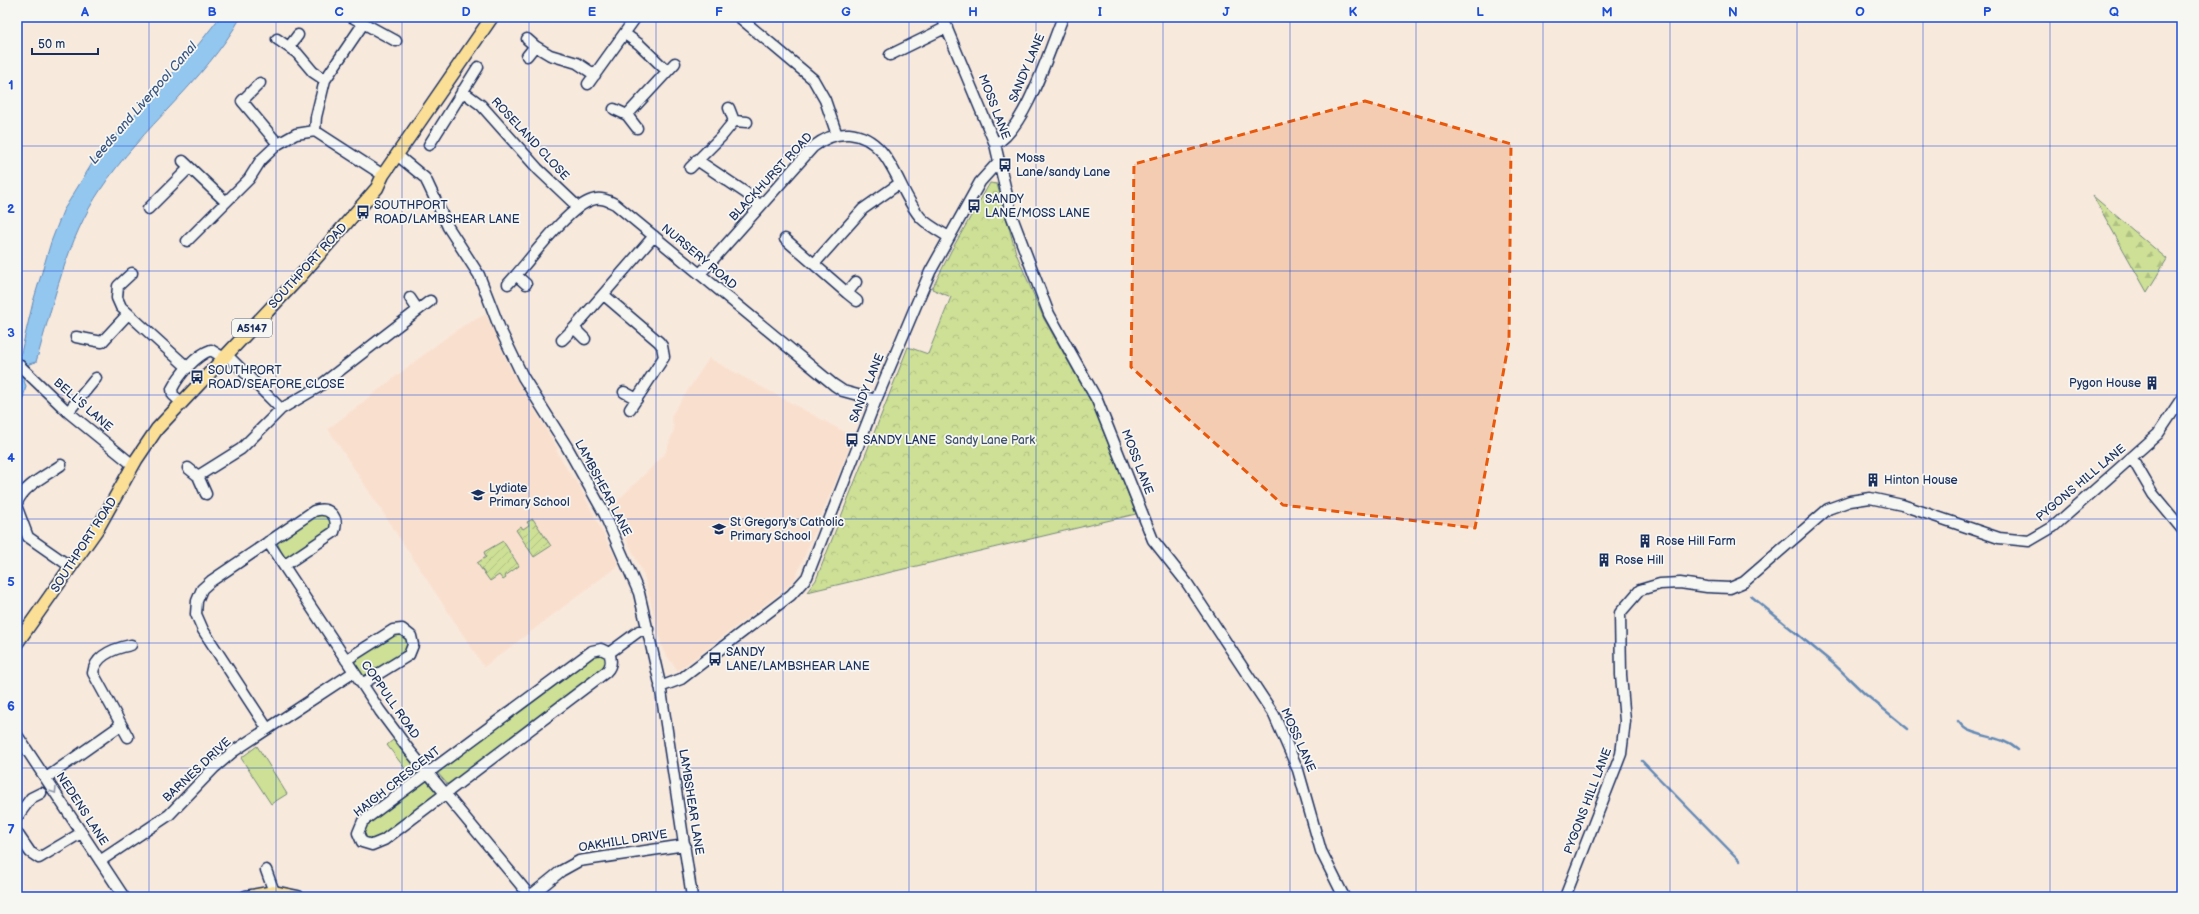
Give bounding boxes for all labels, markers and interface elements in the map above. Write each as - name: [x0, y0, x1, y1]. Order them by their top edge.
- text: A: [80, 4, 89, 20]
- text: B: [207, 4, 217, 20]
- text: C: [334, 4, 344, 20]
- text: D: [461, 4, 471, 20]
- text: E: [588, 4, 597, 20]
- text: F: [715, 4, 723, 20]
- text: G: [841, 4, 851, 20]
- text: H: [968, 4, 978, 20]
- text: I: [1098, 4, 1102, 20]
- text: J: [1222, 4, 1230, 20]
- text: K: [1349, 4, 1358, 20]
- text: L: [1476, 4, 1484, 20]
- text: M: [1601, 4, 1613, 20]
- text: N: [1728, 4, 1738, 20]
- text: O: [1855, 4, 1865, 20]
- text: P: [1983, 4, 1992, 20]
- text: Q: [2109, 4, 2119, 20]
- scale bar: [32, 30, 98, 56]
- street label: SANDY LANE: [1006, 31, 1048, 105]
- text: 50 m: [38, 37, 65, 52]
- water label: Leeds and Liverpool Canal: [86, 38, 201, 167]
- street label: MOSS LANE: [975, 72, 1013, 142]
- text: 1: [8, 77, 14, 93]
- street label: ROSELAND CLOSE: [488, 95, 572, 183]
- street label: BLACKHURST ROAD: [726, 130, 816, 224]
- place label: Moss Lane/sandy Lane: [1016, 151, 1110, 180]
- bus stop icon: Moss Lane/sandy Lane: [997, 157, 1013, 173]
- place label: SANDY LANE/MOSS LANE: [985, 192, 1090, 221]
- place label: SOUTHPORT ROAD/LAMBSHEAR LANE: [374, 198, 520, 227]
- bus stop icon: SANDY LANE/MOSS LANE: [966, 198, 982, 214]
- text: 2: [7, 201, 15, 217]
- bus stop icon: SOUTHPORT ROAD/LAMBSHEAR LANE: [355, 204, 371, 220]
- street label: SOUTHPORT ROAD: [266, 220, 351, 312]
- street label: NURSERY ROAD: [658, 221, 740, 293]
- road number: A5147: [232, 319, 272, 337]
- text: 3: [7, 325, 15, 341]
- street label: SANDY LANE: [846, 351, 888, 425]
- place label: SOUTHPORT ROAD/SEAFORE CLOSE: [208, 363, 345, 392]
- bus stop icon: SOUTHPORT ROAD/SEAFORE CLOSE: [189, 369, 205, 385]
- street label: BELL'S LANE: [50, 375, 116, 435]
- building icon: Pygon House: [2144, 375, 2160, 391]
- place label: Pygon House: [2069, 376, 2141, 391]
- street label: MOSS LANE: [1118, 427, 1156, 497]
- bus stop icon: SANDY LANE: [844, 432, 860, 448]
- place label: SANDY LANE: [863, 433, 936, 448]
- park label: Sandy Lane Park: [945, 433, 1035, 448]
- street label: LAMBSHEAR LANE: [571, 437, 635, 539]
- street label: PYGONS HILL LANE: [2033, 441, 2129, 525]
- text: 4: [7, 450, 15, 466]
- building icon: Hinton House: [1865, 472, 1881, 488]
- place label: Hinton House: [1884, 473, 1958, 488]
- place label: Lydiate Primary School: [489, 481, 570, 510]
- school or university icon: Lydiate Primary School: [470, 487, 486, 503]
- street label: SOUTHPORT ROAD: [48, 494, 120, 595]
- place label: St Gregory's Catholic Primary School: [730, 515, 844, 544]
- school or university icon: St Gregory's Catholic Primary School: [711, 521, 727, 537]
- building icon: Rose Hill Farm: [1637, 533, 1653, 549]
- place label: Rose Hill Farm: [1656, 534, 1736, 549]
- building icon: Rose Hill: [1596, 552, 1612, 568]
- place label: Rose Hill: [1615, 553, 1664, 568]
- text: 5: [7, 574, 15, 590]
- place label: SANDY LANE/LAMBSHEAR LANE: [726, 645, 870, 674]
- bus stop icon: SANDY LANE/LAMBSHEAR LANE: [707, 651, 723, 667]
- street label: COPPULL ROAD: [357, 658, 423, 742]
- text: 6: [7, 698, 15, 714]
- street label: MOSS LANE: [1277, 706, 1319, 774]
- street label: BARNES DRIVE: [160, 734, 234, 805]
- street label: HAIGH CRESCENT: [351, 743, 444, 820]
- street label: PYGONS HILL LANE: [1561, 746, 1615, 856]
- street label: LAMBSHEAR LANE: [675, 748, 707, 856]
- street label: NEDENS LANE: [53, 770, 111, 849]
- one-way arrow: [49, 786, 56, 793]
- text: 7: [7, 822, 15, 838]
- street label: OAKHILL DRIVE: [578, 827, 669, 855]

